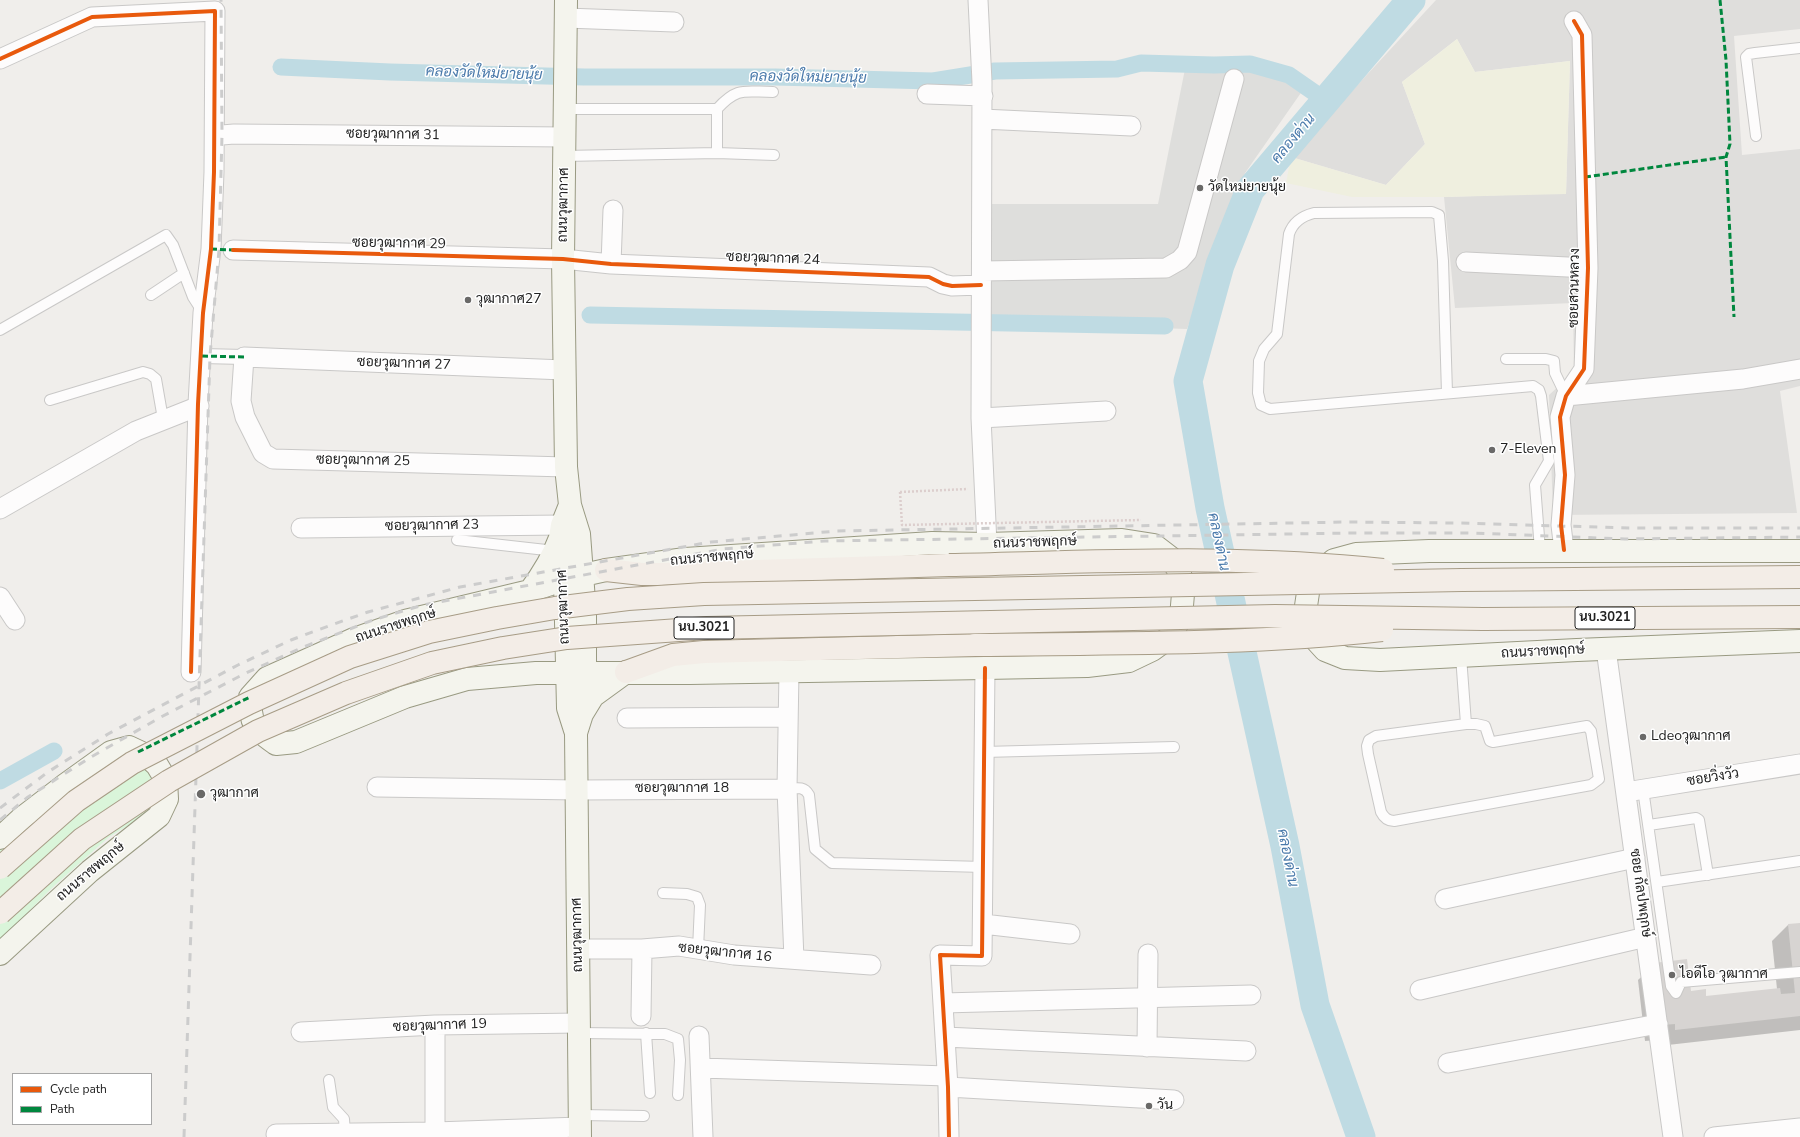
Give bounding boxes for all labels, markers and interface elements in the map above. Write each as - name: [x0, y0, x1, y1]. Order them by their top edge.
- water label: คลองวัดใหม่ยายนุ้ย: [425, 63, 543, 85]
- water label: คลองวัดใหม่ยายนุ้ย: [749, 68, 867, 88]
- water label: คลองด่าน: [1268, 111, 1320, 167]
- street label: ซอยวุฒากาศ 31: [346, 126, 440, 144]
- street label: ถนนวุฒากาศ: [555, 167, 573, 243]
- place label: วัดใหม่ยายนุ้ย: [1208, 180, 1286, 196]
- marker: วัดใหม่ยายนุ้ย: [1195, 183, 1205, 193]
- street label: ซอยวุฒากาศ 29: [352, 235, 446, 253]
- street label: ซอยสวนหลวง: [1566, 248, 1584, 328]
- street label: ซอยวุฒากาศ 24: [726, 249, 820, 269]
- place label: วุฒากาศ27: [476, 292, 542, 308]
- marker: วุฒากาศ27: [463, 295, 473, 305]
- street label: ซอยวุฒากาศ 27: [357, 354, 451, 374]
- place label: 7-Eleven: [1500, 442, 1556, 458]
- marker: 7-Eleven: [1487, 445, 1497, 455]
- street label: ซอยวุฒากาศ 25: [316, 452, 410, 470]
- water label: คลองด่าน: [1203, 511, 1233, 573]
- street label: ซอยวุฒากาศ 23: [385, 517, 479, 535]
- street label: ถนนราชพฤกษ์: [993, 533, 1077, 553]
- street label: ถนนราชพฤกษ์: [670, 546, 754, 570]
- street label: ถนนวุฒากาศ: [554, 569, 574, 645]
- street label: ถนนราชพฤกษ์: [354, 605, 438, 647]
- road number: นบ.3021: [1575, 607, 1635, 629]
- road number: นบ.3021: [674, 617, 734, 639]
- street label: ถนนราชพฤกษ์: [1501, 641, 1585, 663]
- place label: Ldeoวุฒากาศ: [1651, 729, 1731, 745]
- marker: Ldeoวุฒากาศ: [1638, 732, 1648, 742]
- street label: ซอยวิ่งวัว: [1686, 766, 1740, 790]
- street label: ซอยวุฒากาศ 18: [635, 781, 729, 797]
- place label: วุฒากาศ: [210, 786, 259, 802]
- marker: วุฒากาศ: [195, 788, 207, 800]
- water label: คลองด่าน: [1273, 827, 1301, 889]
- street label: ถนนราชพฤกษ์: [54, 839, 128, 905]
- street label: ซอย กัลปพฤกษ์: [1625, 847, 1655, 939]
- street label: ถนนวุฒากาศ: [569, 897, 587, 973]
- street label: ซอยวุฒากาศ 16: [677, 940, 773, 966]
- place label: ไอดีโอ วุฒากาศ: [1680, 967, 1768, 983]
- marker: ไอดีโอ วุฒากาศ: [1667, 970, 1677, 980]
- street label: ซอยวุฒากาศ 19: [393, 1016, 487, 1036]
- legend: [12, 1073, 152, 1125]
- text: Cycle path: [50, 1081, 107, 1097]
- place label: วัน: [1157, 1098, 1173, 1114]
- text: Path: [50, 1101, 75, 1117]
- marker: วัน: [1144, 1101, 1154, 1111]

